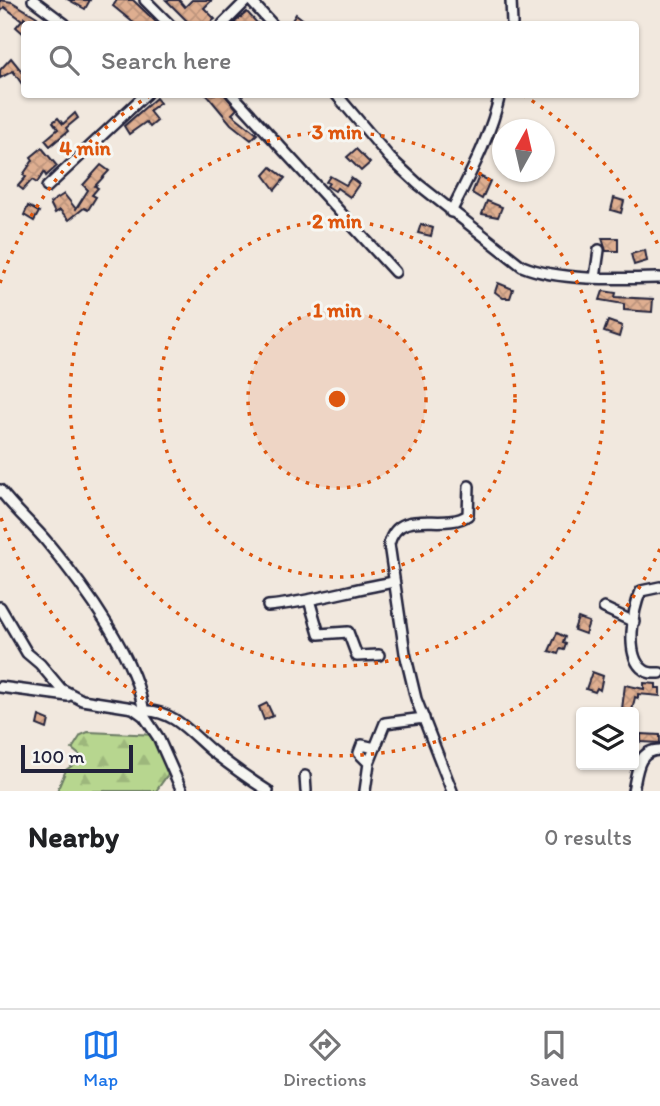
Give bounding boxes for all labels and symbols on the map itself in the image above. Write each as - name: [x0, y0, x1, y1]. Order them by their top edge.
- text: 3 min: [312, 119, 363, 144]
- north arrow: [492, 119, 555, 182]
- text: 4 min: [59, 135, 112, 160]
- text: 2 min: [312, 208, 363, 233]
- text: 1 min: [313, 297, 362, 322]
- centre of rings: [325, 387, 349, 411]
- scale bar: [21, 742, 133, 774]

